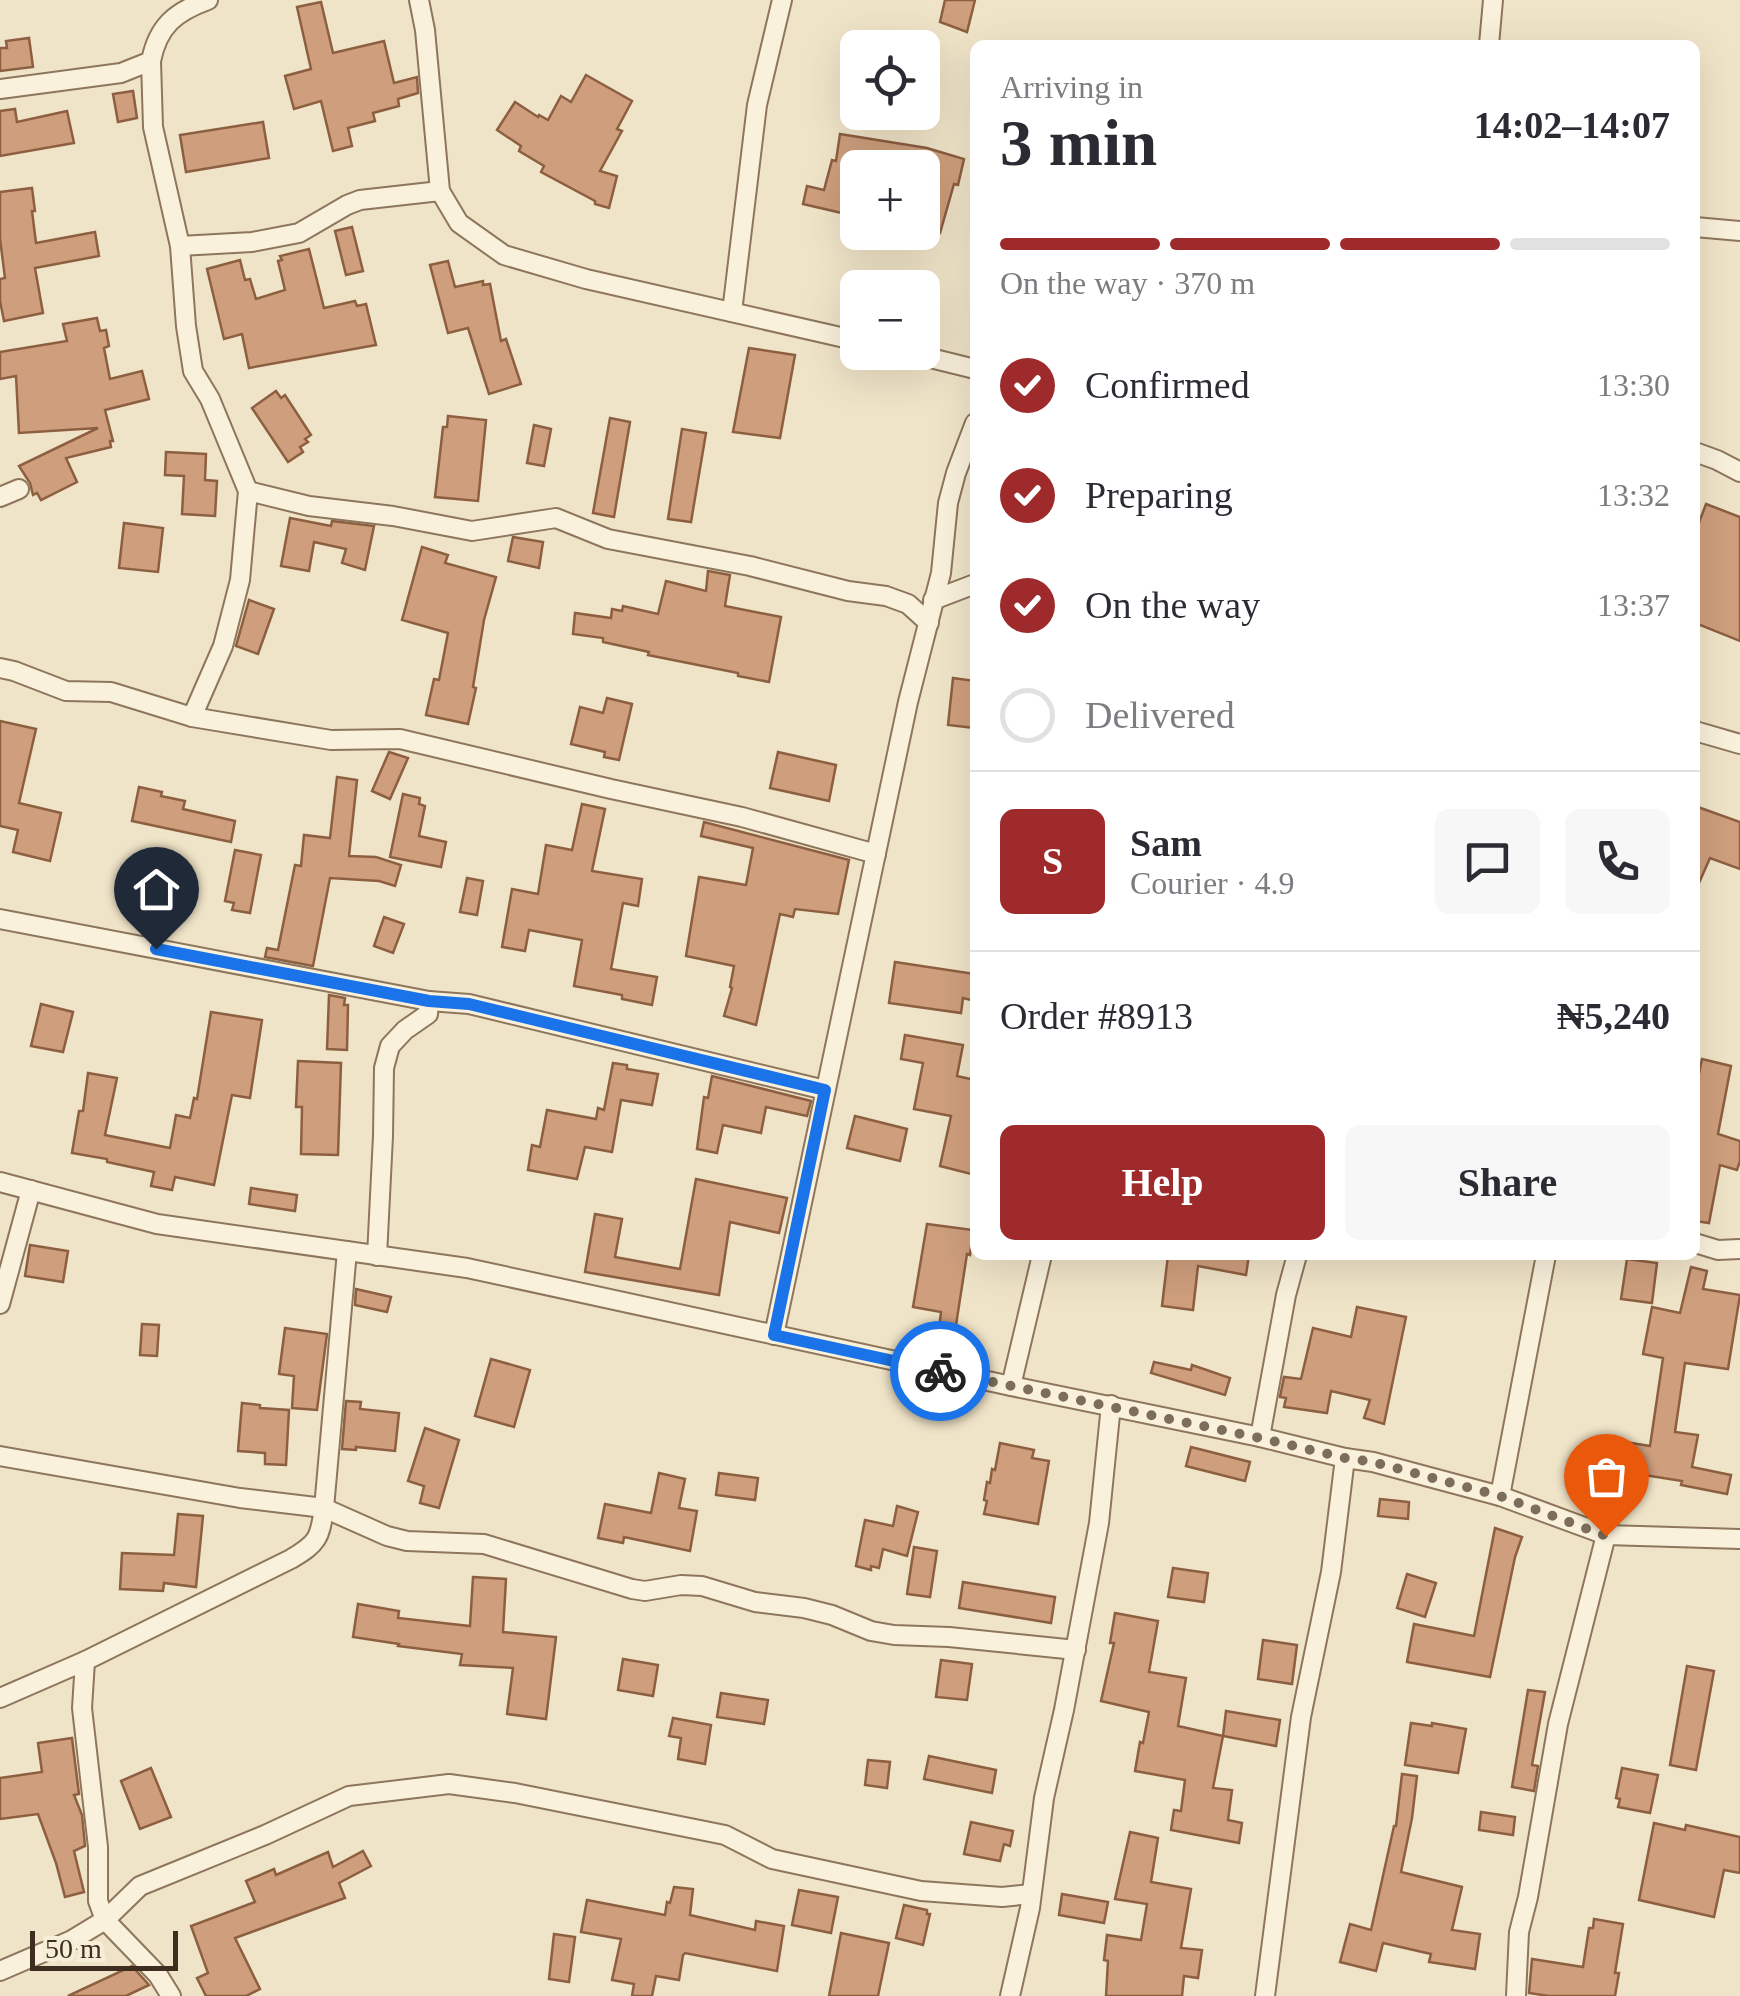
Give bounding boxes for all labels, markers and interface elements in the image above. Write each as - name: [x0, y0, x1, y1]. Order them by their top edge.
- map controls: [840, 30, 940, 370]
- button: locate: [840, 30, 940, 130]
- text: Arriving in: [1000, 69, 1143, 105]
- text: 14:02–14:07: [1474, 104, 1670, 146]
- text: 3 min: [1000, 107, 1157, 179]
- button: +: [840, 150, 940, 250]
- text: On the way · 370 m: [1000, 265, 1255, 301]
- button: −: [840, 270, 940, 370]
- icon: check: [1000, 358, 1055, 413]
- text: Confirmed: [1085, 364, 1250, 406]
- text: 13:30: [1597, 367, 1670, 403]
- icon: check: [1000, 468, 1055, 523]
- text: Preparing: [1085, 474, 1233, 516]
- text: 13:32: [1597, 477, 1670, 513]
- icon: check: [1000, 578, 1055, 633]
- text: On the way: [1085, 584, 1260, 626]
- text: 13:37: [1597, 587, 1670, 623]
- text: Delivered: [1085, 694, 1235, 736]
- button: chat: [1435, 809, 1540, 914]
- button: phone: [1565, 809, 1670, 914]
- text: Sam: [1130, 822, 1202, 864]
- text: S: [1042, 840, 1063, 882]
- pin: [114, 847, 199, 950]
- icon: home: [129, 862, 184, 917]
- text: Courier · 4.9: [1130, 865, 1294, 901]
- text: Order #8913: [1000, 995, 1193, 1037]
- text: ₦5,240: [1557, 995, 1670, 1037]
- button: Help: [1000, 1125, 1325, 1240]
- button: Share: [1345, 1125, 1670, 1240]
- courier: [890, 1321, 990, 1421]
- icon: bike: [913, 1344, 968, 1399]
- pin: [1564, 1434, 1649, 1537]
- icon: bag: [1579, 1449, 1634, 1504]
- scale bar: [30, 1926, 178, 1970]
- text: 50 m: [45, 1933, 102, 1964]

